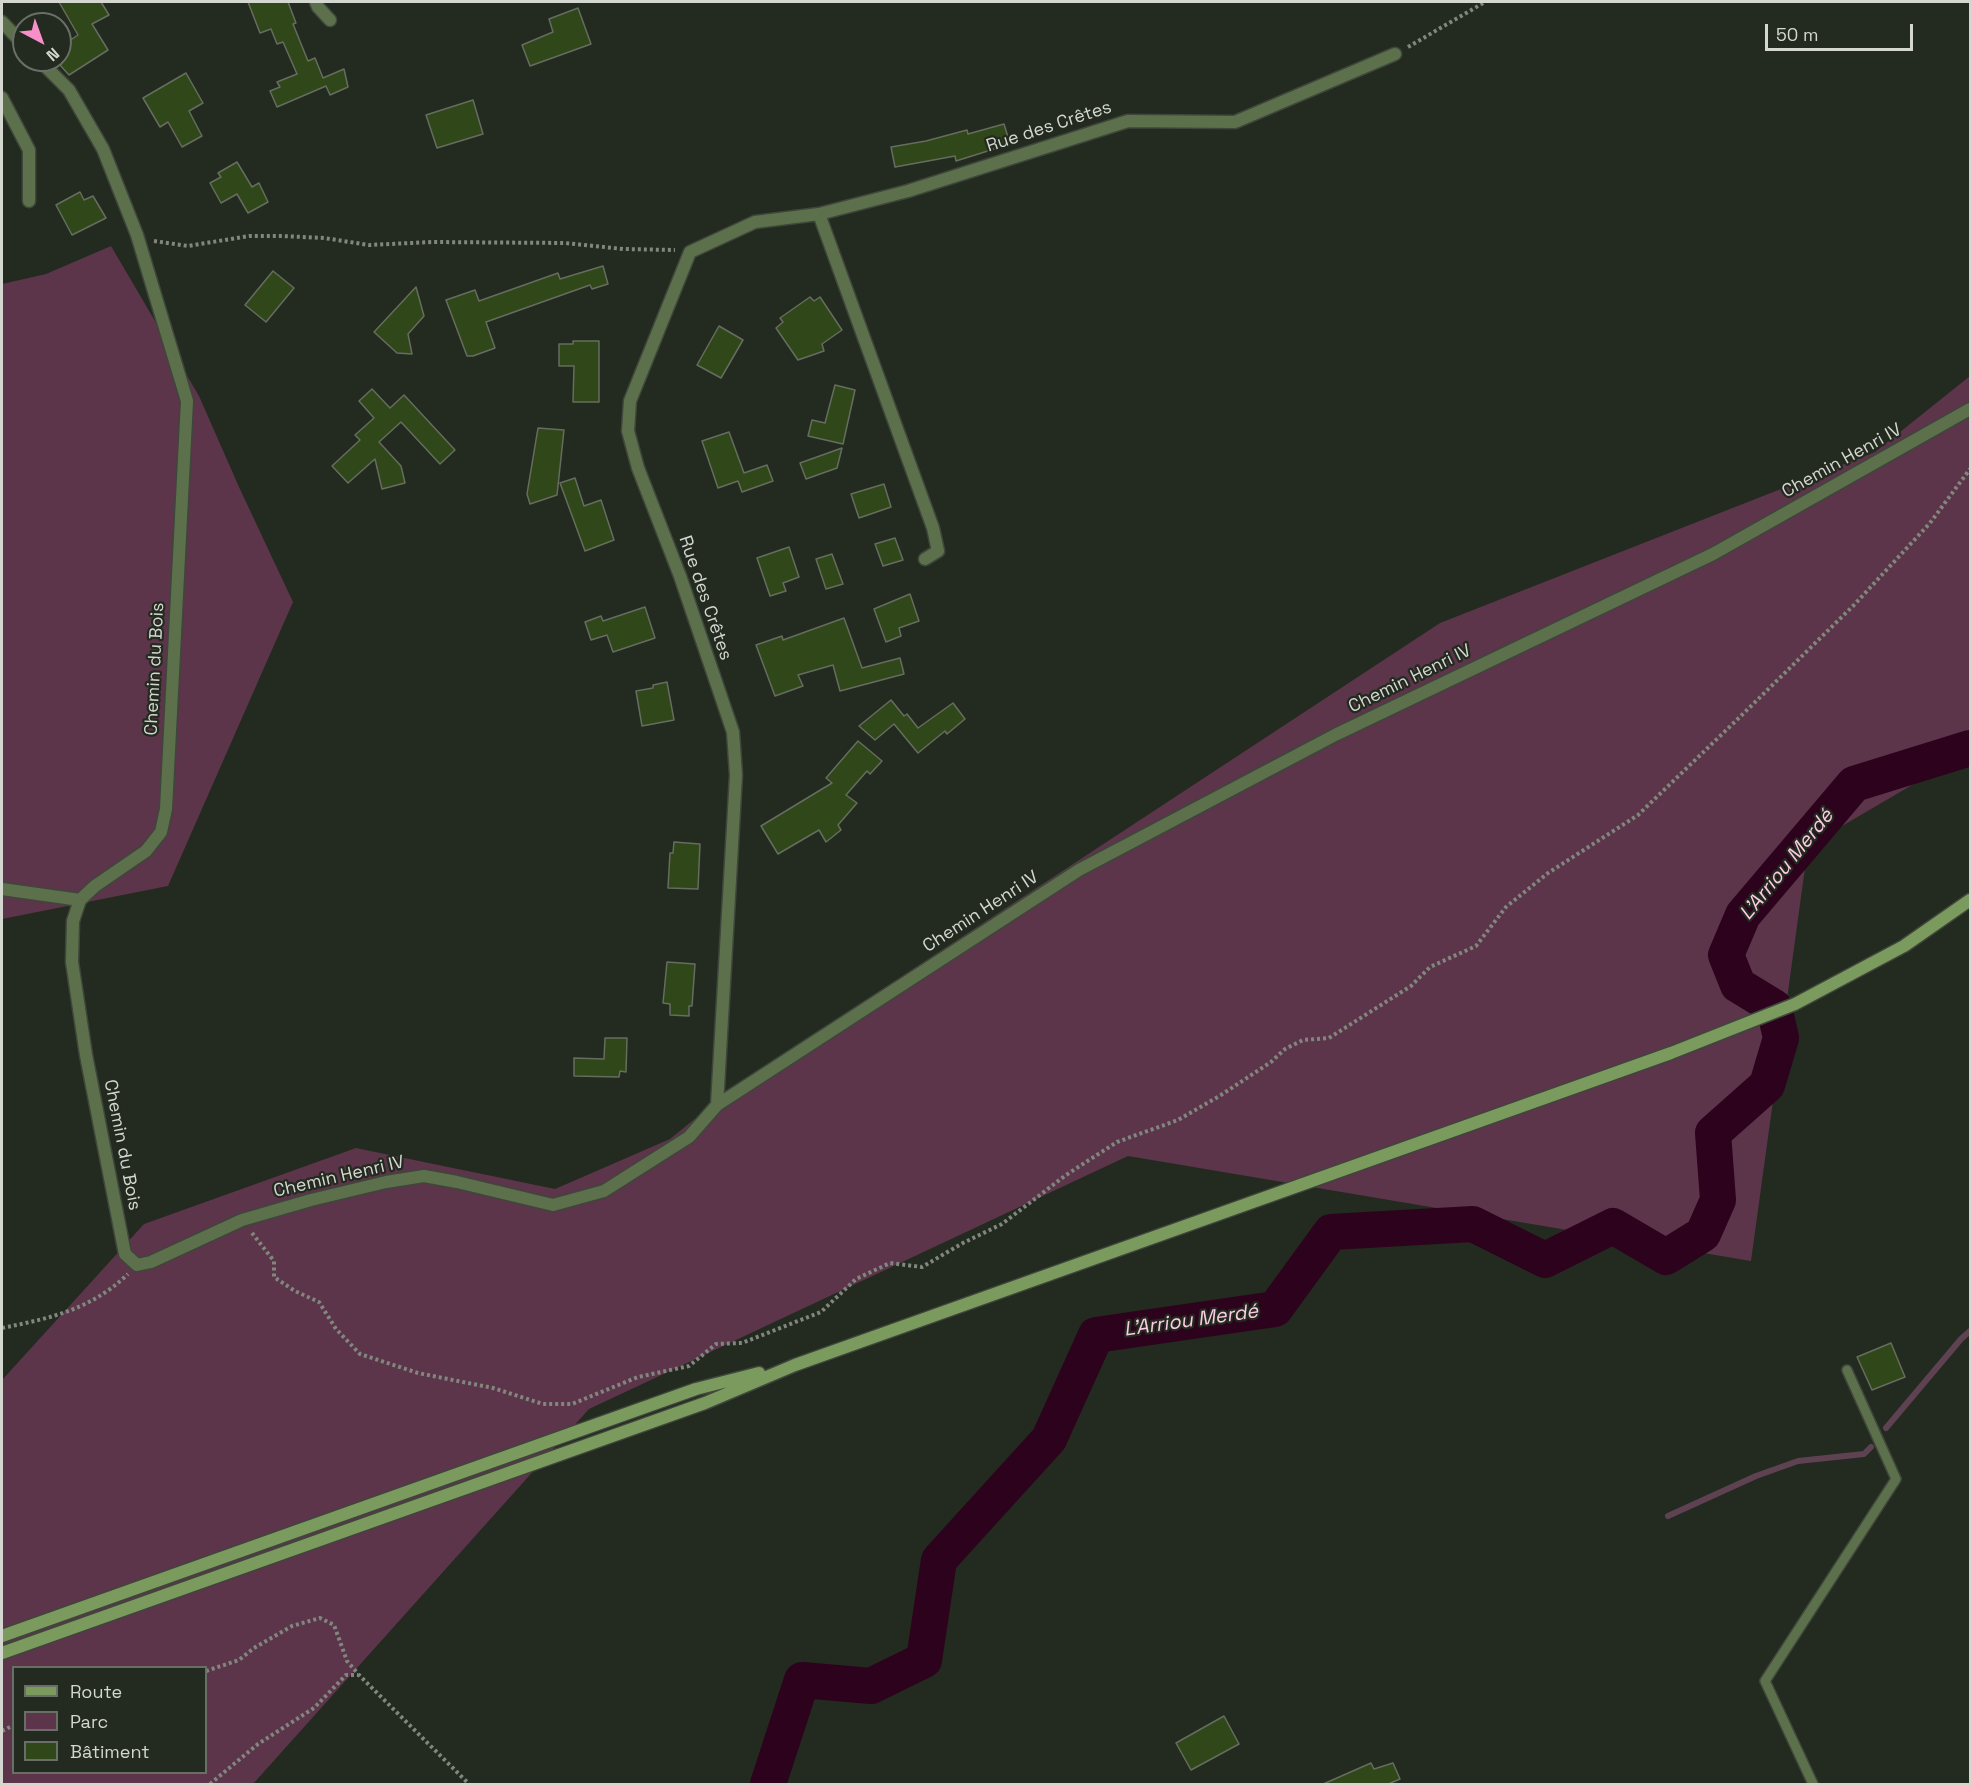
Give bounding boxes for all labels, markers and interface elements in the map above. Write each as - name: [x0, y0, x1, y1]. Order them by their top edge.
- north arrow: [12, 12, 72, 72]
- scale bar: [1768, 12, 1916, 50]
- text: 50 m: [1776, 23, 1818, 46]
- text: N: [42, 43, 64, 66]
- street label: Rue des Crêtes: [984, 97, 1114, 157]
- street label: Chemin Henri IV: [1778, 419, 1906, 503]
- street label: Rue des Crêtes: [674, 533, 736, 663]
- street label: Chemin du Bois: [141, 602, 169, 736]
- street label: Chemin Henri IV: [1345, 640, 1475, 718]
- water label: L'Arriou Merdé: [1735, 805, 1839, 925]
- street label: Chemin Henri IV: [919, 867, 1043, 957]
- street label: Chemin du Bois: [99, 1078, 145, 1212]
- street label: Chemin Henri IV: [271, 1151, 407, 1203]
- water label: L'Arriou Merdé: [1122, 1300, 1260, 1342]
- legend: [12, 1666, 207, 1774]
- text: Route: [70, 1680, 122, 1703]
- text: Parc: [70, 1710, 108, 1733]
- text: Bâtiment: [70, 1740, 150, 1763]

